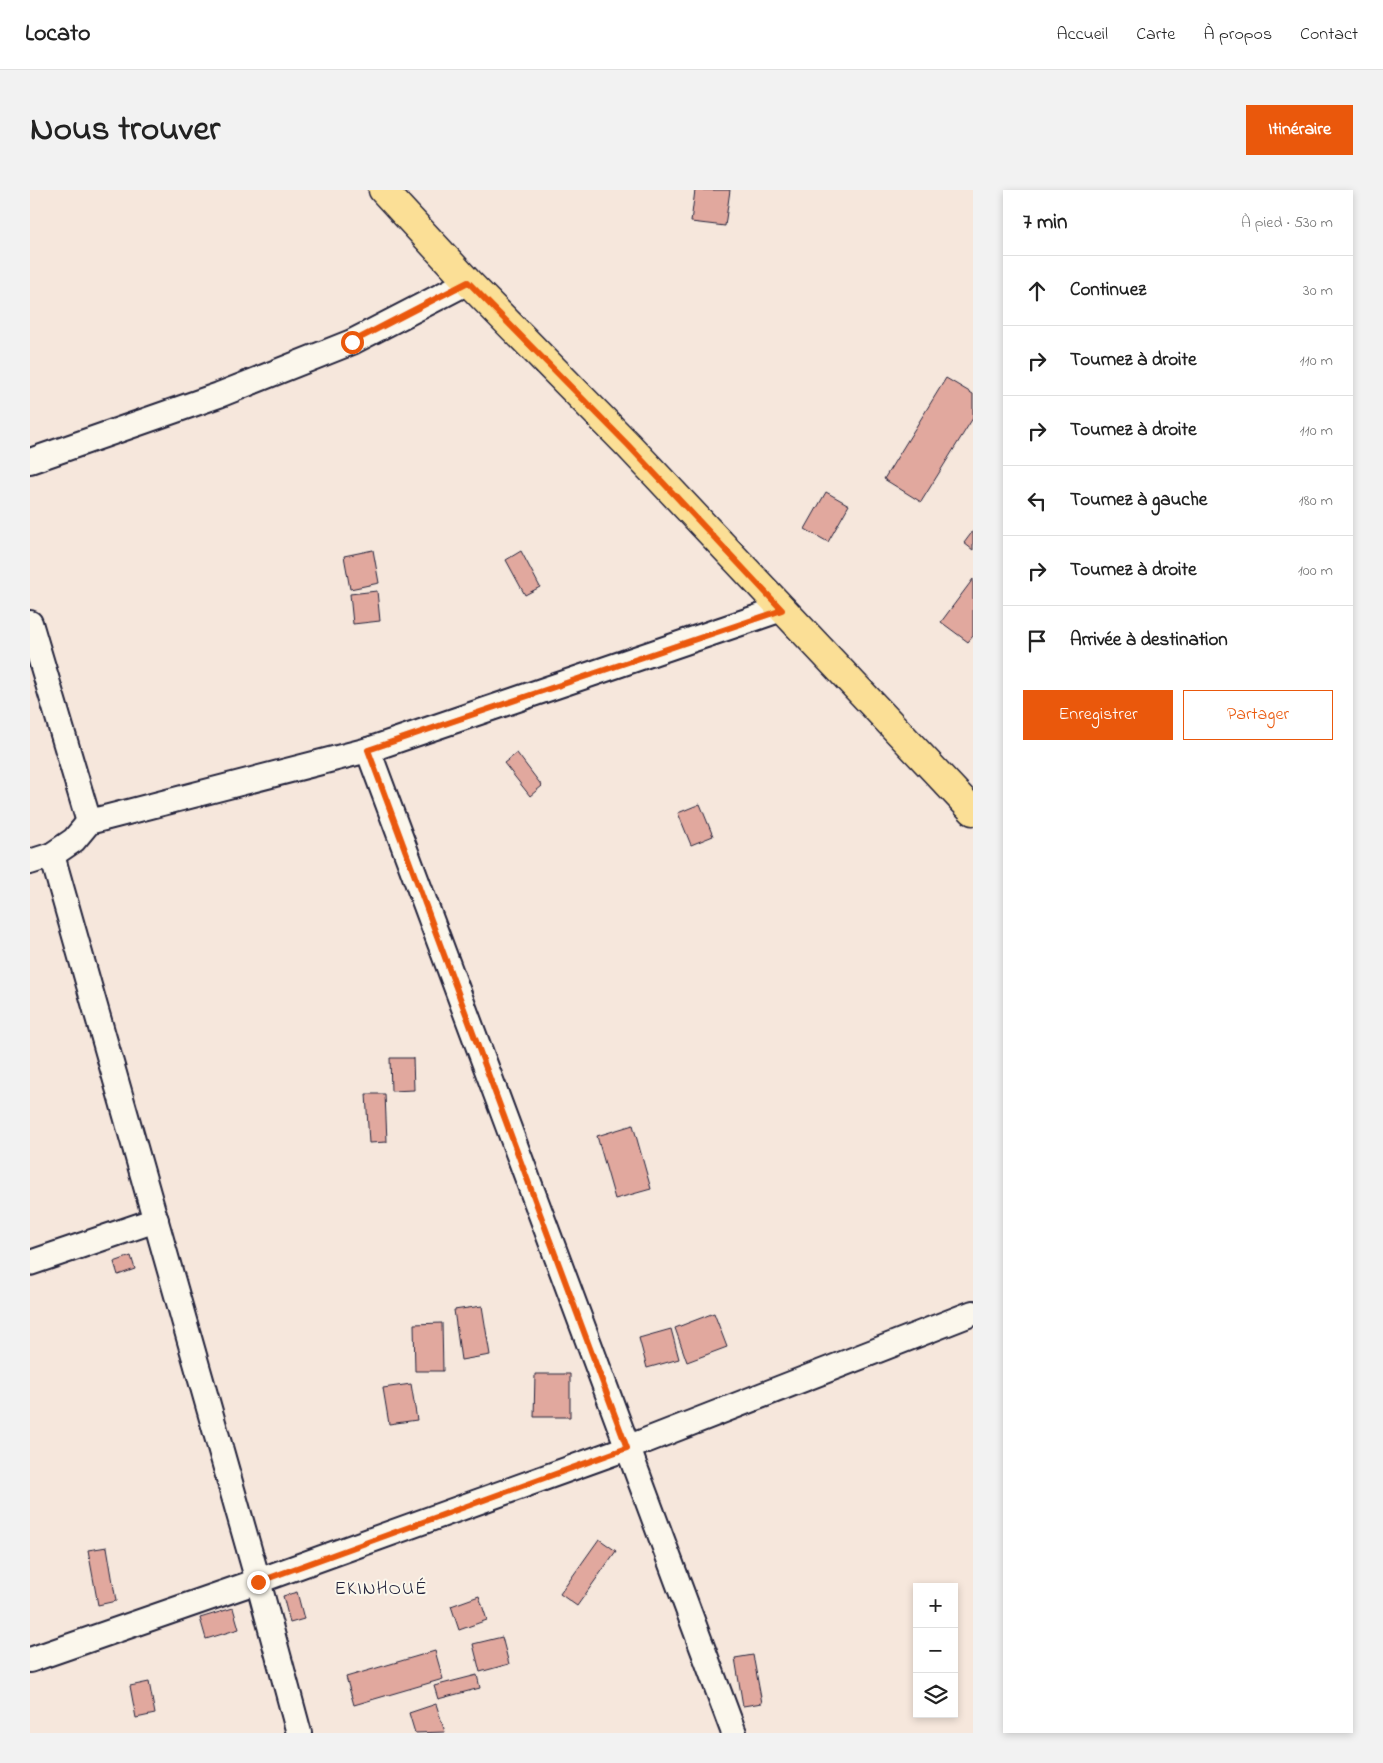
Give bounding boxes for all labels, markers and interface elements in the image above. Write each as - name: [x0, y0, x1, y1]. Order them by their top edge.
- text: Locato: [25, 17, 91, 52]
- text: Accueil: [1056, 22, 1108, 48]
- text: Carte: [1136, 22, 1175, 48]
- text: À propos: [1203, 22, 1272, 48]
- text: Contact: [1300, 22, 1358, 48]
- text: Nous trouver: [30, 105, 220, 156]
- button: Itinéraire: [1246, 105, 1353, 155]
- text: 7 min: [1023, 208, 1067, 238]
- text: À pied · 530 m: [1241, 211, 1333, 235]
- icon: ahead: [1023, 277, 1051, 305]
- text: Continuez: [1070, 277, 1146, 304]
- text: 30 m: [1303, 279, 1333, 303]
- route start: [341, 331, 364, 354]
- icon: right: [1023, 347, 1051, 375]
- text: Tournez à droite: [1070, 347, 1196, 374]
- text: 110 m: [1299, 349, 1333, 373]
- icon: right: [1023, 417, 1051, 445]
- text: Tournez à droite: [1070, 417, 1196, 444]
- text: 110 m: [1299, 419, 1333, 443]
- icon: left: [1023, 487, 1051, 515]
- text: Tournez à gauche: [1070, 487, 1207, 514]
- text: 180 m: [1299, 489, 1333, 513]
- icon: right: [1023, 557, 1051, 585]
- text: Tournez à droite: [1070, 557, 1196, 584]
- text: 100 m: [1298, 559, 1333, 583]
- icon: arrive: [1023, 627, 1051, 655]
- text: Arrivée à destination: [1070, 627, 1228, 654]
- button: Enregistrer: [1023, 690, 1173, 740]
- button: Partager: [1183, 690, 1333, 740]
- route end: [247, 1571, 270, 1594]
- district label: EKINHOUÉ: [334, 1576, 428, 1603]
- map controls: [913, 1583, 958, 1718]
- button: +: [913, 1583, 958, 1628]
- button: −: [913, 1628, 958, 1673]
- button: layers: [913, 1673, 958, 1718]

